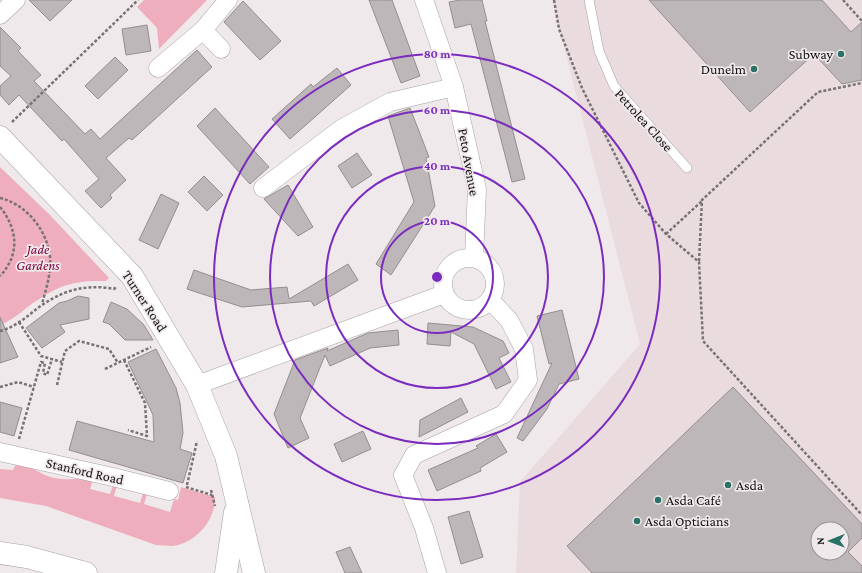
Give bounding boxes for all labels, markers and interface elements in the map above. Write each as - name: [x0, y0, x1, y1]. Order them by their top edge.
- place label: Subway: [789, 46, 834, 62]
- text: 80 m: [424, 47, 451, 61]
- marker: Subway: [836, 49, 846, 59]
- place label: Dunelm: [701, 61, 746, 77]
- marker: Dunelm: [749, 64, 759, 74]
- street label: Petrolea Close: [612, 85, 676, 155]
- text: 60 m: [424, 103, 451, 117]
- street label: Peto Avenue: [455, 127, 483, 197]
- text: 40 m: [424, 159, 451, 173]
- text: 20 m: [424, 214, 451, 228]
- park label: Jade Gardens: [16, 241, 60, 273]
- street label: Turner Road: [119, 267, 171, 335]
- centre of rings: [430, 270, 444, 284]
- street label: Stanford Road: [45, 454, 126, 488]
- place label: Asda: [736, 477, 764, 493]
- marker: Asda: [723, 480, 733, 490]
- place label: Asda Café: [666, 492, 721, 508]
- marker: Asda Café: [653, 495, 663, 505]
- place label: Asda Opticians: [645, 513, 729, 529]
- marker: Asda Opticians: [632, 516, 642, 526]
- north arrow: [810, 521, 850, 561]
- text: N: [814, 537, 826, 545]

